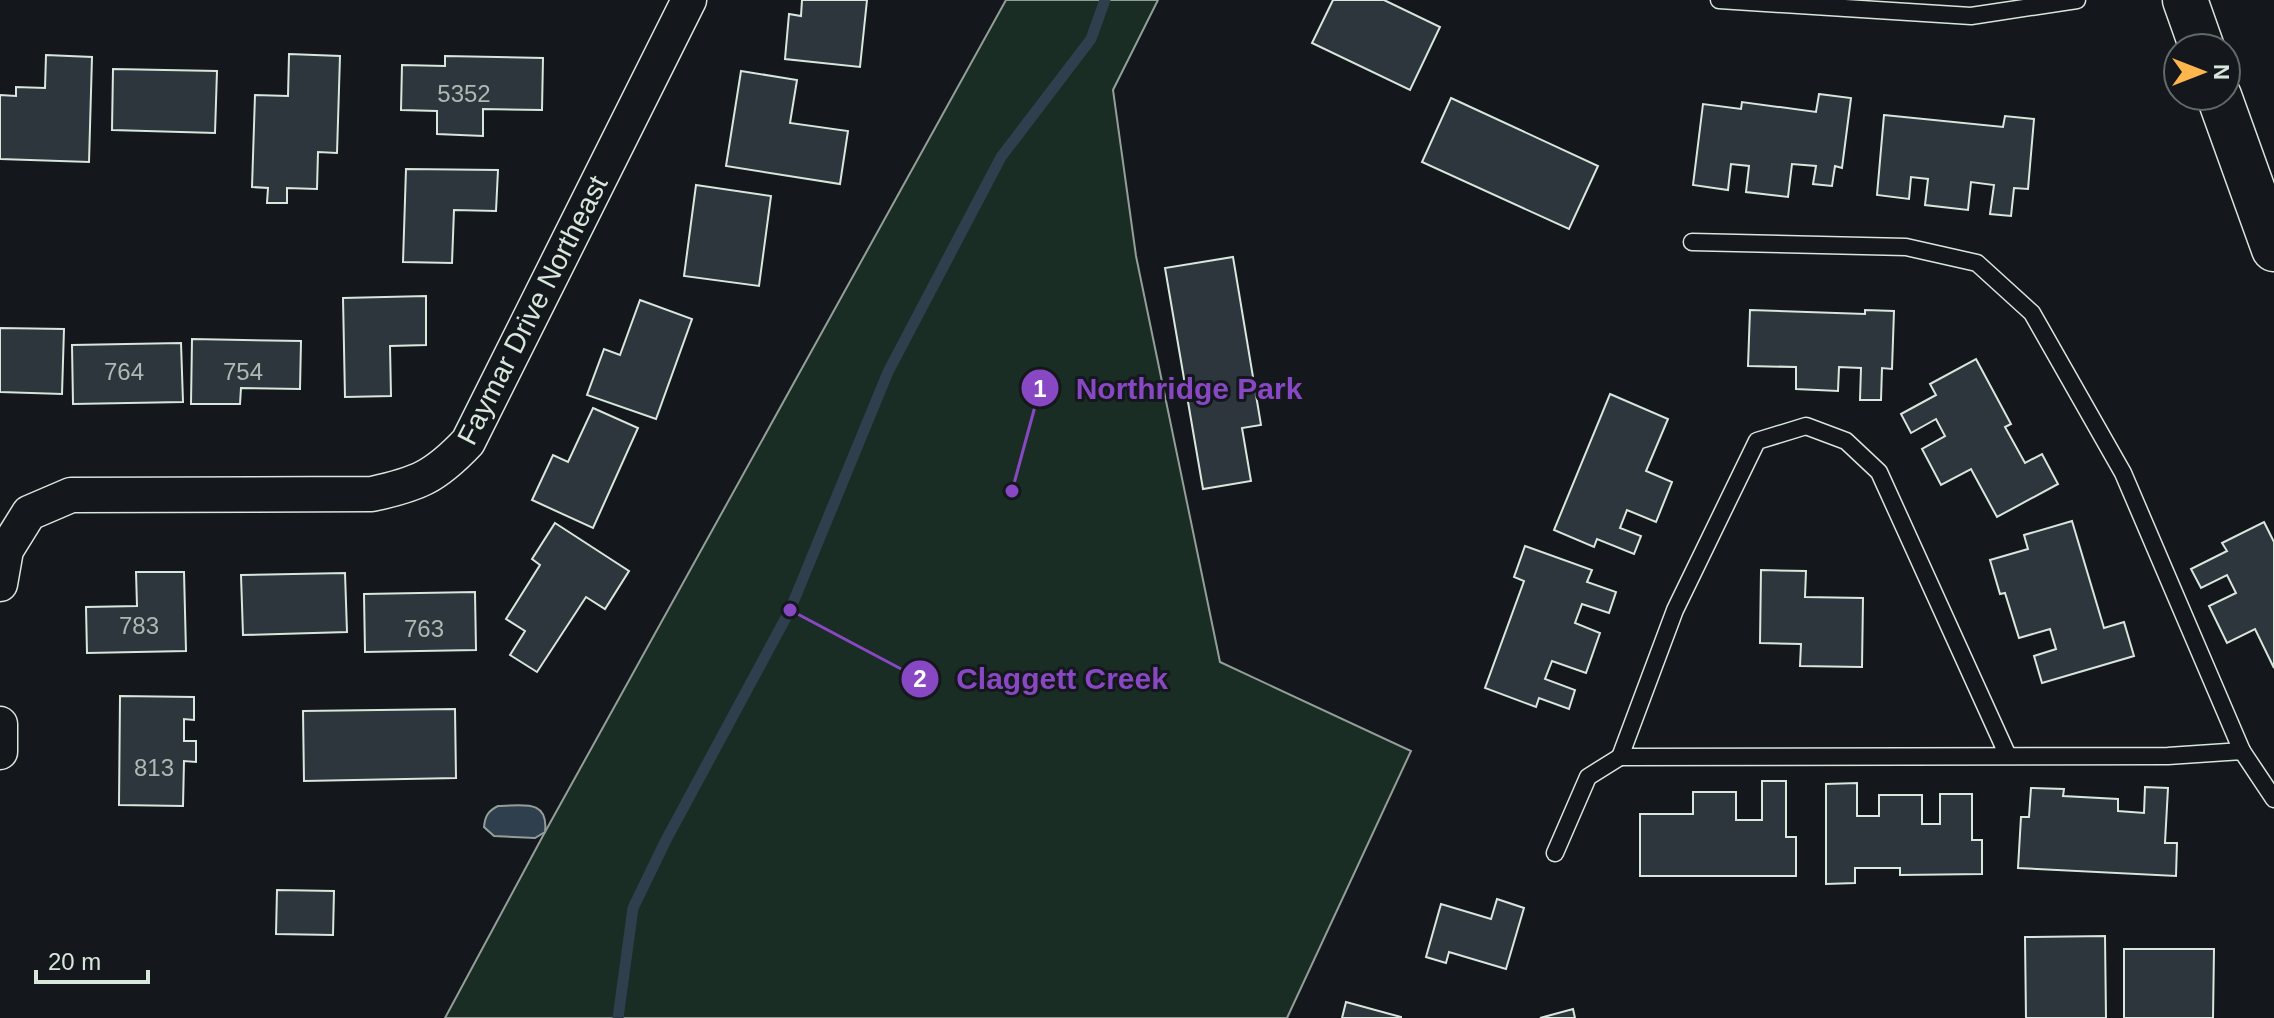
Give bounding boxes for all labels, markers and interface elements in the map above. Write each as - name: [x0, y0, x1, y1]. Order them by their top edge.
- north arrow: [2162, 32, 2242, 112]
- text: N: [2209, 64, 2234, 80]
- house number: 5352: [437, 80, 491, 107]
- street label: Faymar Drive Northeast: [451, 171, 614, 450]
- house number: 764: [104, 358, 144, 385]
- house number: 754: [223, 358, 263, 385]
- callout: Northridge Park: [1020, 361, 1319, 415]
- text: Northridge Park: [1076, 372, 1303, 405]
- text: 1: [1033, 375, 1047, 402]
- house number: 783: [119, 612, 159, 639]
- house number: 763: [404, 615, 444, 642]
- callout: Claggett Creek: [900, 652, 1184, 706]
- text: Claggett Creek: [956, 662, 1168, 695]
- text: 2: [913, 665, 927, 692]
- house number: 813: [134, 754, 174, 781]
- scale bar: [36, 934, 148, 984]
- text: 20 m: [48, 948, 101, 975]

